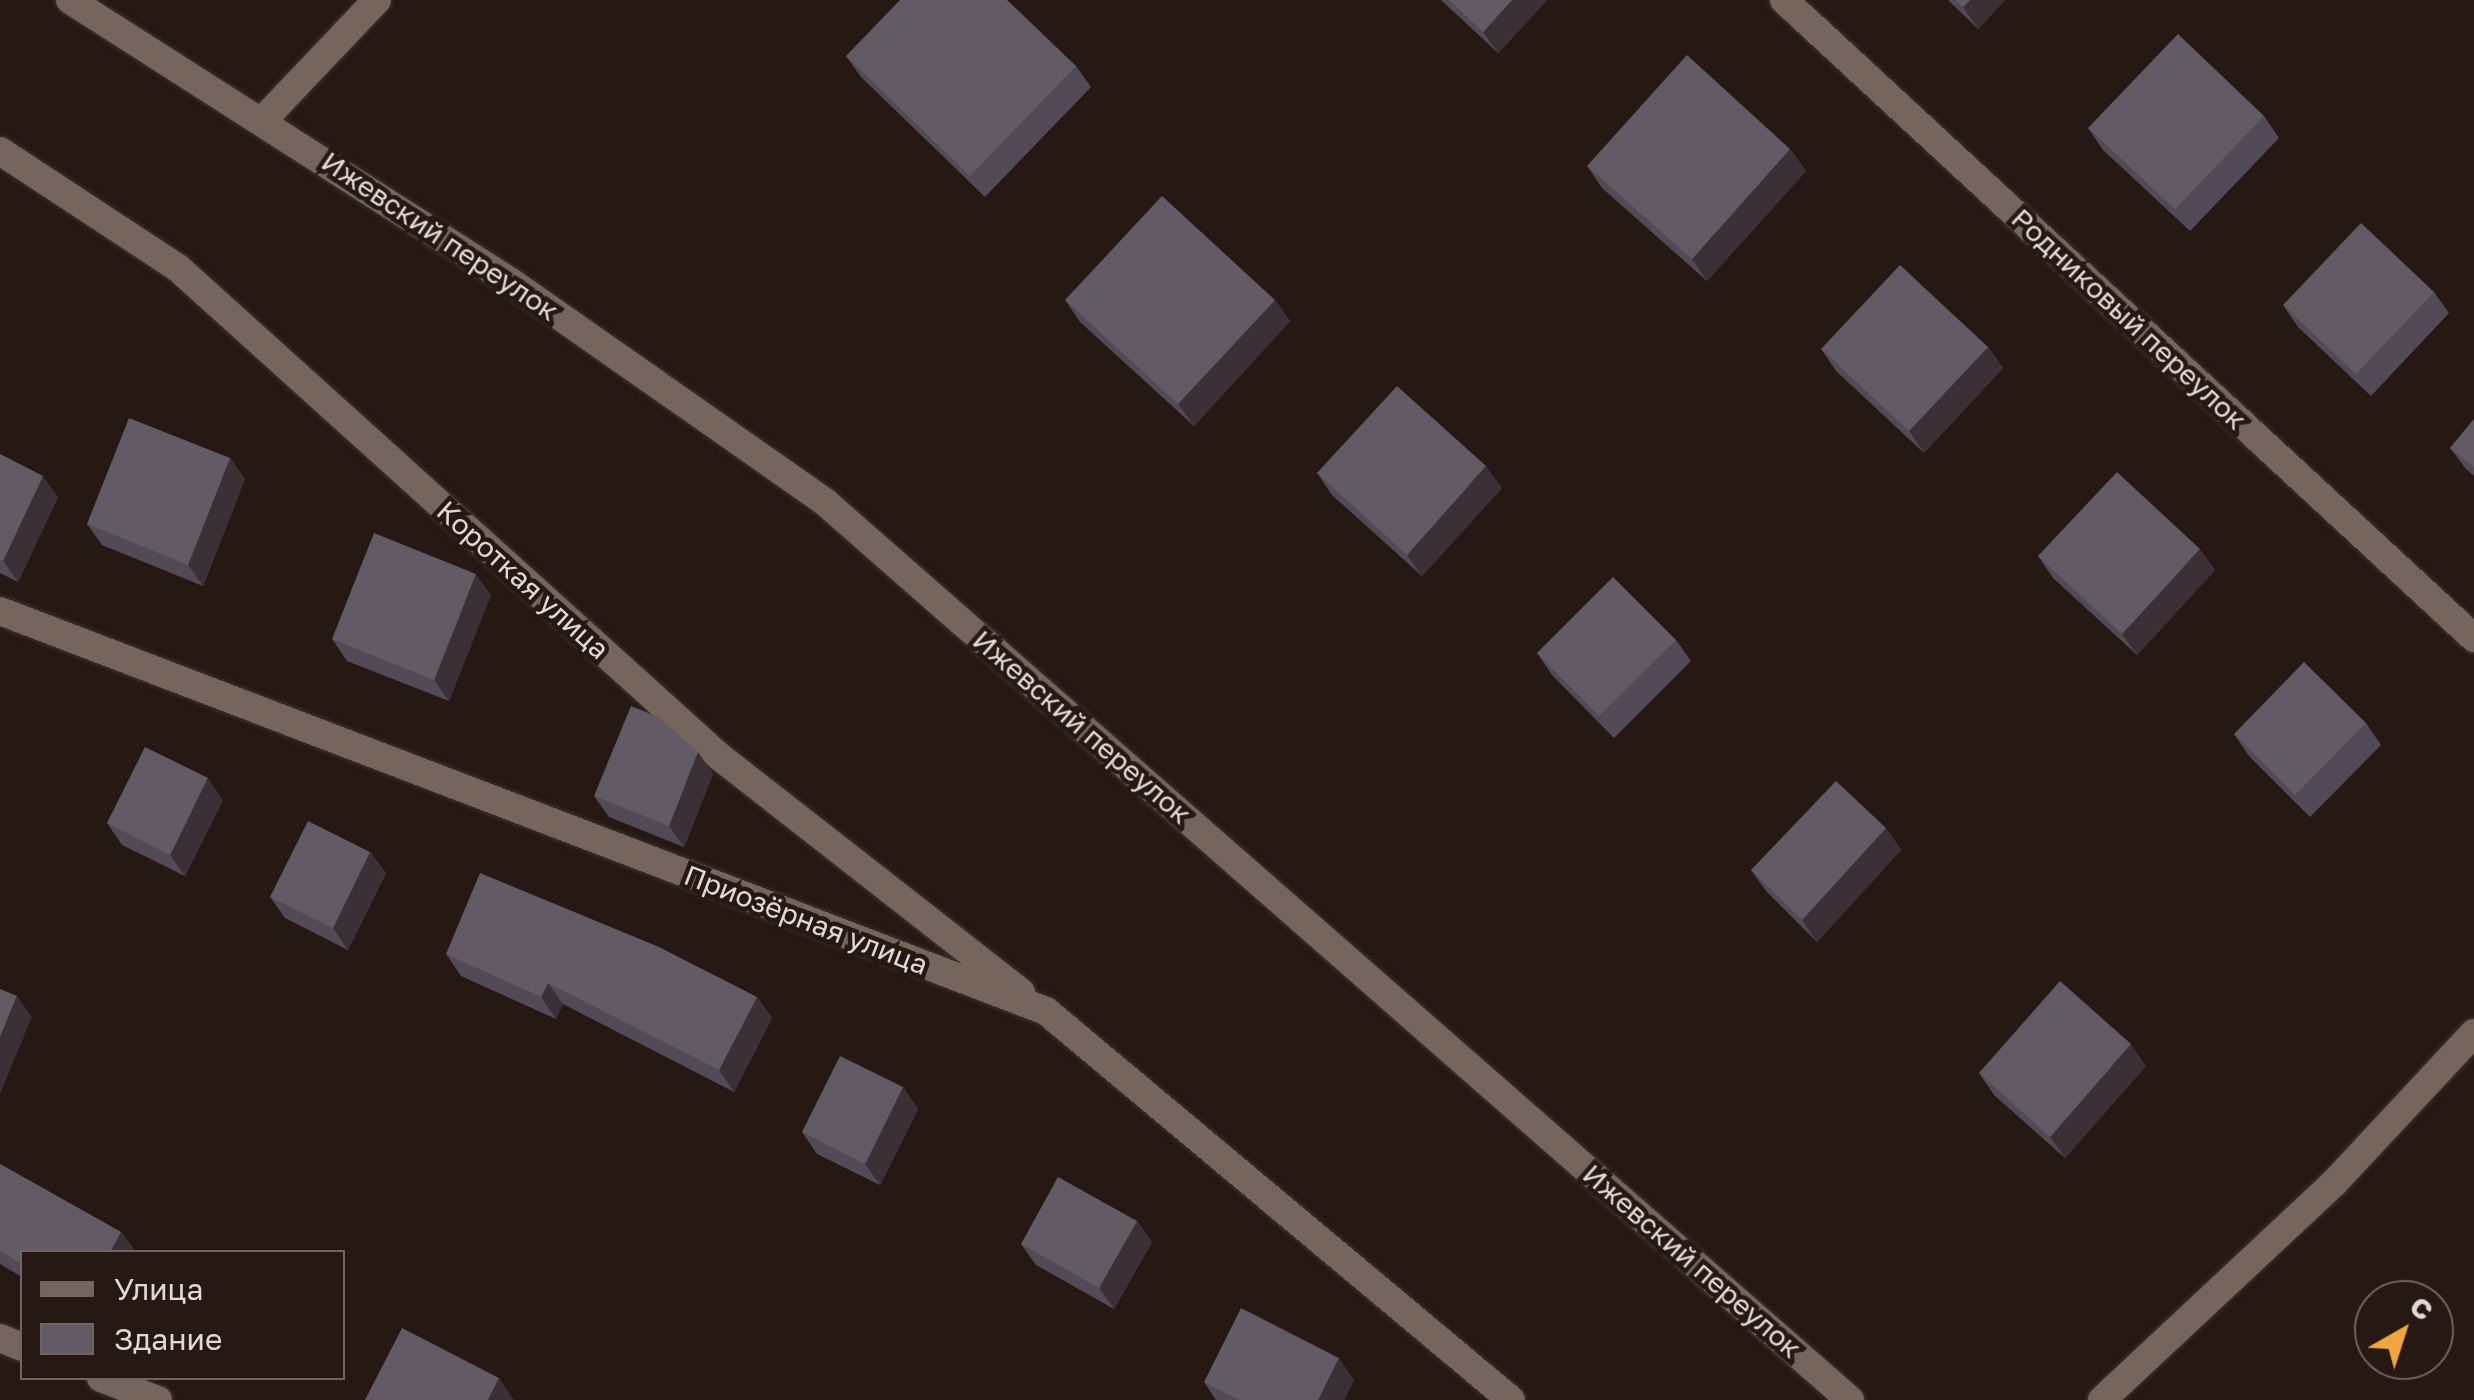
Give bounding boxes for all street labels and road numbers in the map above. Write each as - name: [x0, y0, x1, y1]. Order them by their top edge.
- street label: Ижевский переулок: [315, 144, 565, 328]
- street label: Родниковый переулок: [2005, 201, 2253, 437]
- street label: Короткая улица: [430, 494, 616, 666]
- street label: Ижевский переулок: [966, 623, 1198, 831]
- street label: Приозёрная улица: [679, 858, 933, 982]
- street label: Ижевский переулок: [1576, 1157, 1808, 1365]

